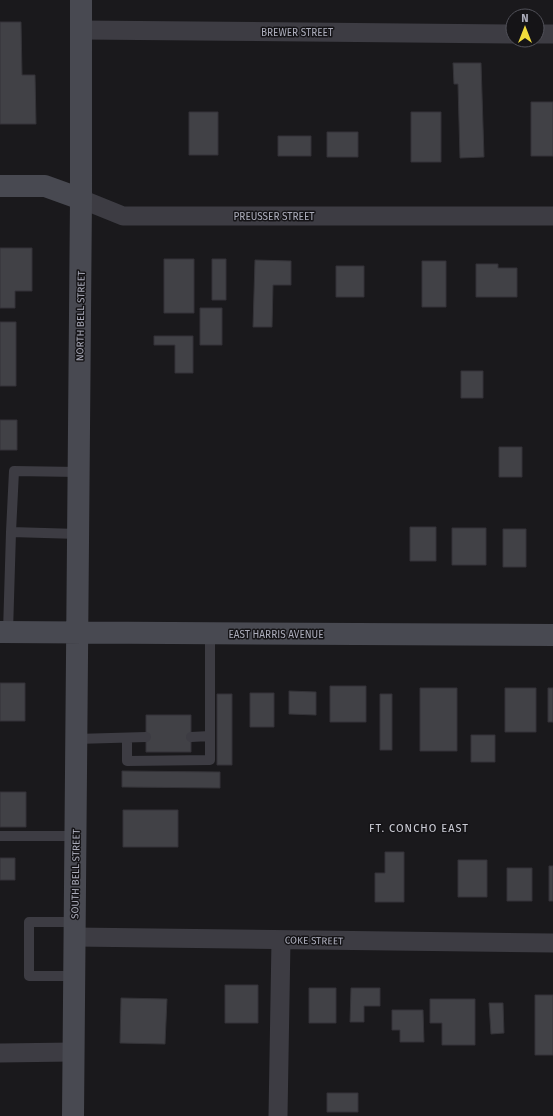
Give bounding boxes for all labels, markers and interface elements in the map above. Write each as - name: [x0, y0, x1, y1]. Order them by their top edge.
- north arrow: [505, 8, 545, 48]
- text: N: [521, 12, 529, 25]
- street label: BREWER STREET: [261, 27, 334, 39]
- street label: PREUSSER STREET: [234, 211, 315, 223]
- street label: NORTH BELL STREET: [74, 270, 88, 361]
- street label: EAST HARRIS AVENUE: [228, 629, 324, 641]
- district label: FT. CONCHO EAST: [369, 822, 469, 835]
- street label: SOUTH BELL STREET: [69, 828, 83, 919]
- street label: COKE STREET: [285, 934, 344, 948]

